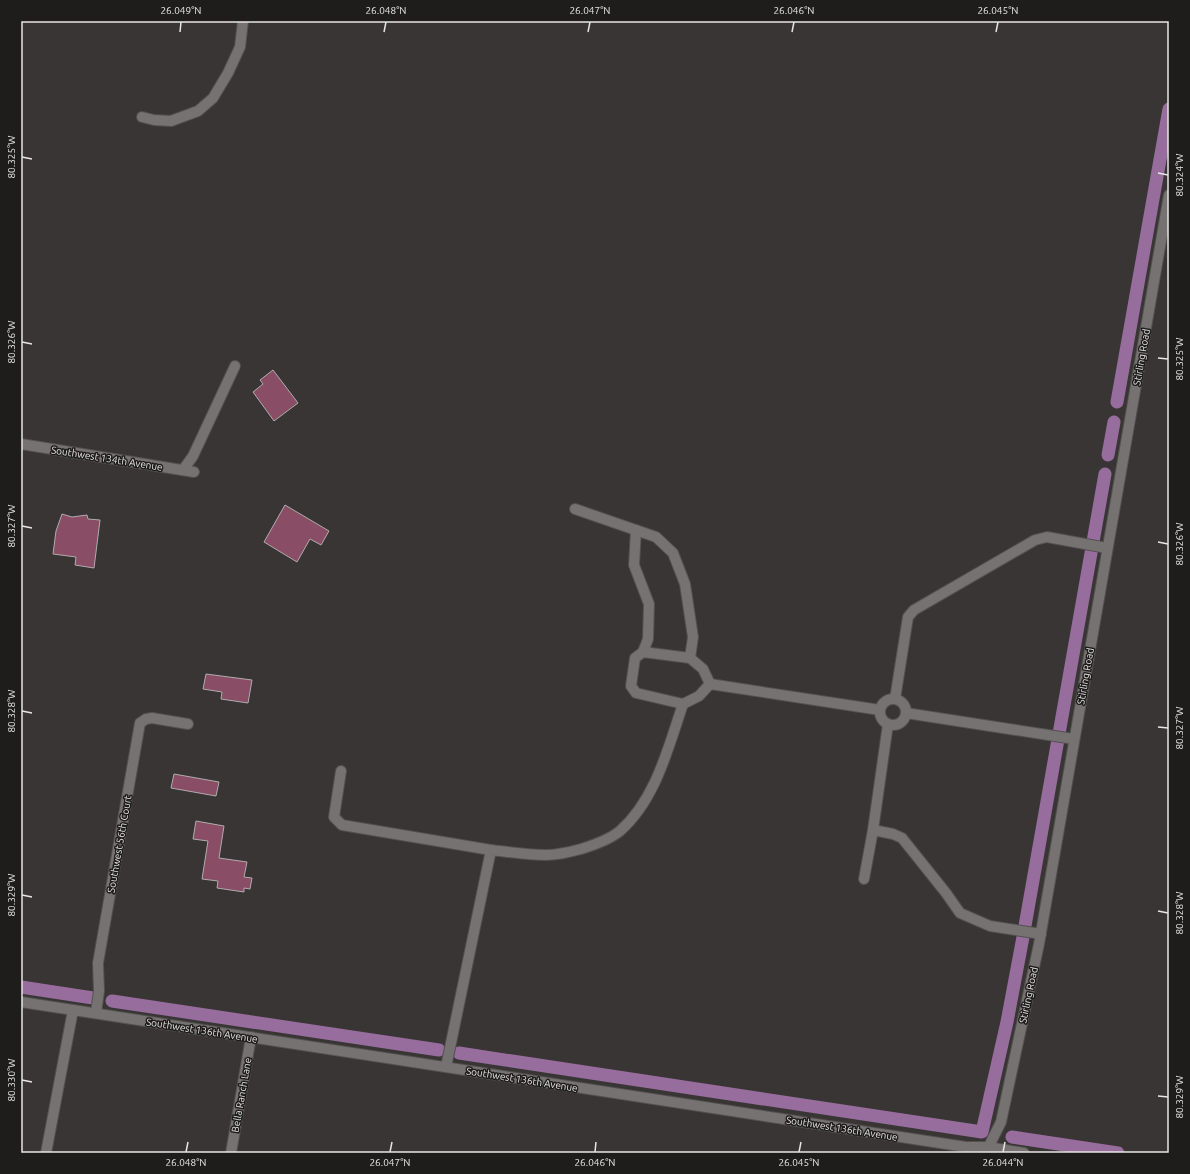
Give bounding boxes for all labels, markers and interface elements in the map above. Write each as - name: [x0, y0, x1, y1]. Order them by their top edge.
- text: 26.049°N: [160, 5, 202, 16]
- text: 26.048°N: [365, 5, 407, 16]
- text: 26.047°N: [569, 5, 611, 16]
- text: 26.046°N: [773, 5, 815, 16]
- text: 26.045°N: [977, 5, 1019, 16]
- text: 80.325°W: [6, 135, 17, 179]
- text: 80.324°W: [1174, 153, 1185, 197]
- text: 80.326°W: [6, 320, 17, 364]
- street label: Stirling Road: [1131, 328, 1152, 386]
- text: 80.325°W: [1174, 337, 1185, 381]
- street label: Southwest 134th Avenue: [50, 444, 163, 473]
- text: 80.327°W: [6, 504, 17, 548]
- text: 80.326°W: [1174, 522, 1185, 566]
- street label: Stirling Road: [1075, 647, 1096, 705]
- text: 80.328°W: [6, 689, 17, 733]
- text: 80.327°W: [1174, 706, 1185, 750]
- street label: Southwest 56th Court: [105, 794, 134, 894]
- text: 80.329°W: [6, 873, 17, 917]
- text: 80.328°W: [1174, 891, 1185, 935]
- street label: Stirling Road: [1017, 966, 1040, 1024]
- street label: Southwest 136th Avenue: [145, 1016, 258, 1045]
- street label: Bella Ranch Lane: [229, 1057, 253, 1133]
- text: 80.330°W: [6, 1058, 17, 1102]
- street label: Southwest 136th Avenue: [465, 1065, 578, 1094]
- text: 80.329°W: [1174, 1075, 1185, 1119]
- street label: Southwest 136th Avenue: [785, 1114, 898, 1143]
- text: 26.048°N: [165, 1157, 207, 1168]
- text: 26.047°N: [369, 1157, 411, 1168]
- text: 26.046°N: [574, 1157, 616, 1168]
- text: 26.045°N: [778, 1157, 820, 1168]
- text: 26.044°N: [982, 1157, 1024, 1168]

